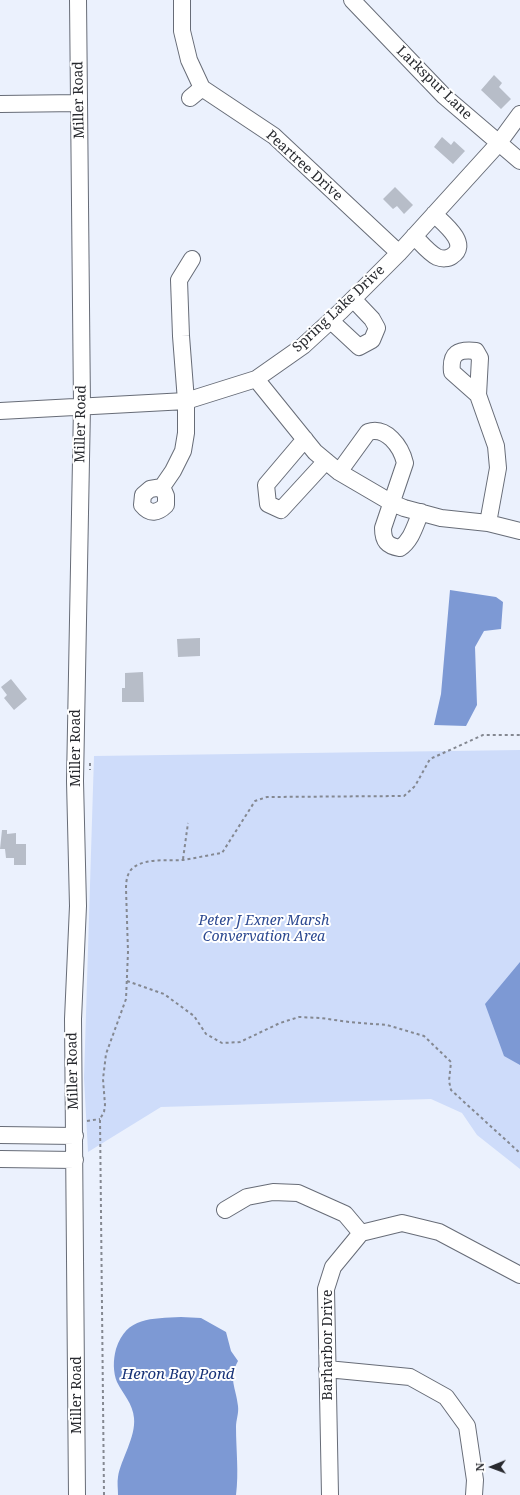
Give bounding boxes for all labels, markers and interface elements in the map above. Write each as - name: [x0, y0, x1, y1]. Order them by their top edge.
- street label: Larkspur Lane: [393, 43, 475, 123]
- street label: Miller Road: [70, 61, 88, 139]
- street label: Peartree Drive: [262, 127, 346, 205]
- street label: Spring Lake Drive: [289, 262, 389, 356]
- street label: Miller Road: [72, 385, 90, 463]
- street label: Miller Road: [68, 709, 84, 787]
- park label: Peter J Exner Marsh Convervation Area: [199, 913, 329, 946]
- street label: Miller Road: [64, 1032, 82, 1110]
- street label: Barharbor Drive: [320, 1290, 336, 1400]
- street label: Miller Road: [69, 1356, 85, 1434]
- water label: Heron Bay Pond: [121, 1366, 235, 1384]
- north arrow: [472, 1447, 512, 1487]
- text: N: [472, 1463, 487, 1472]

